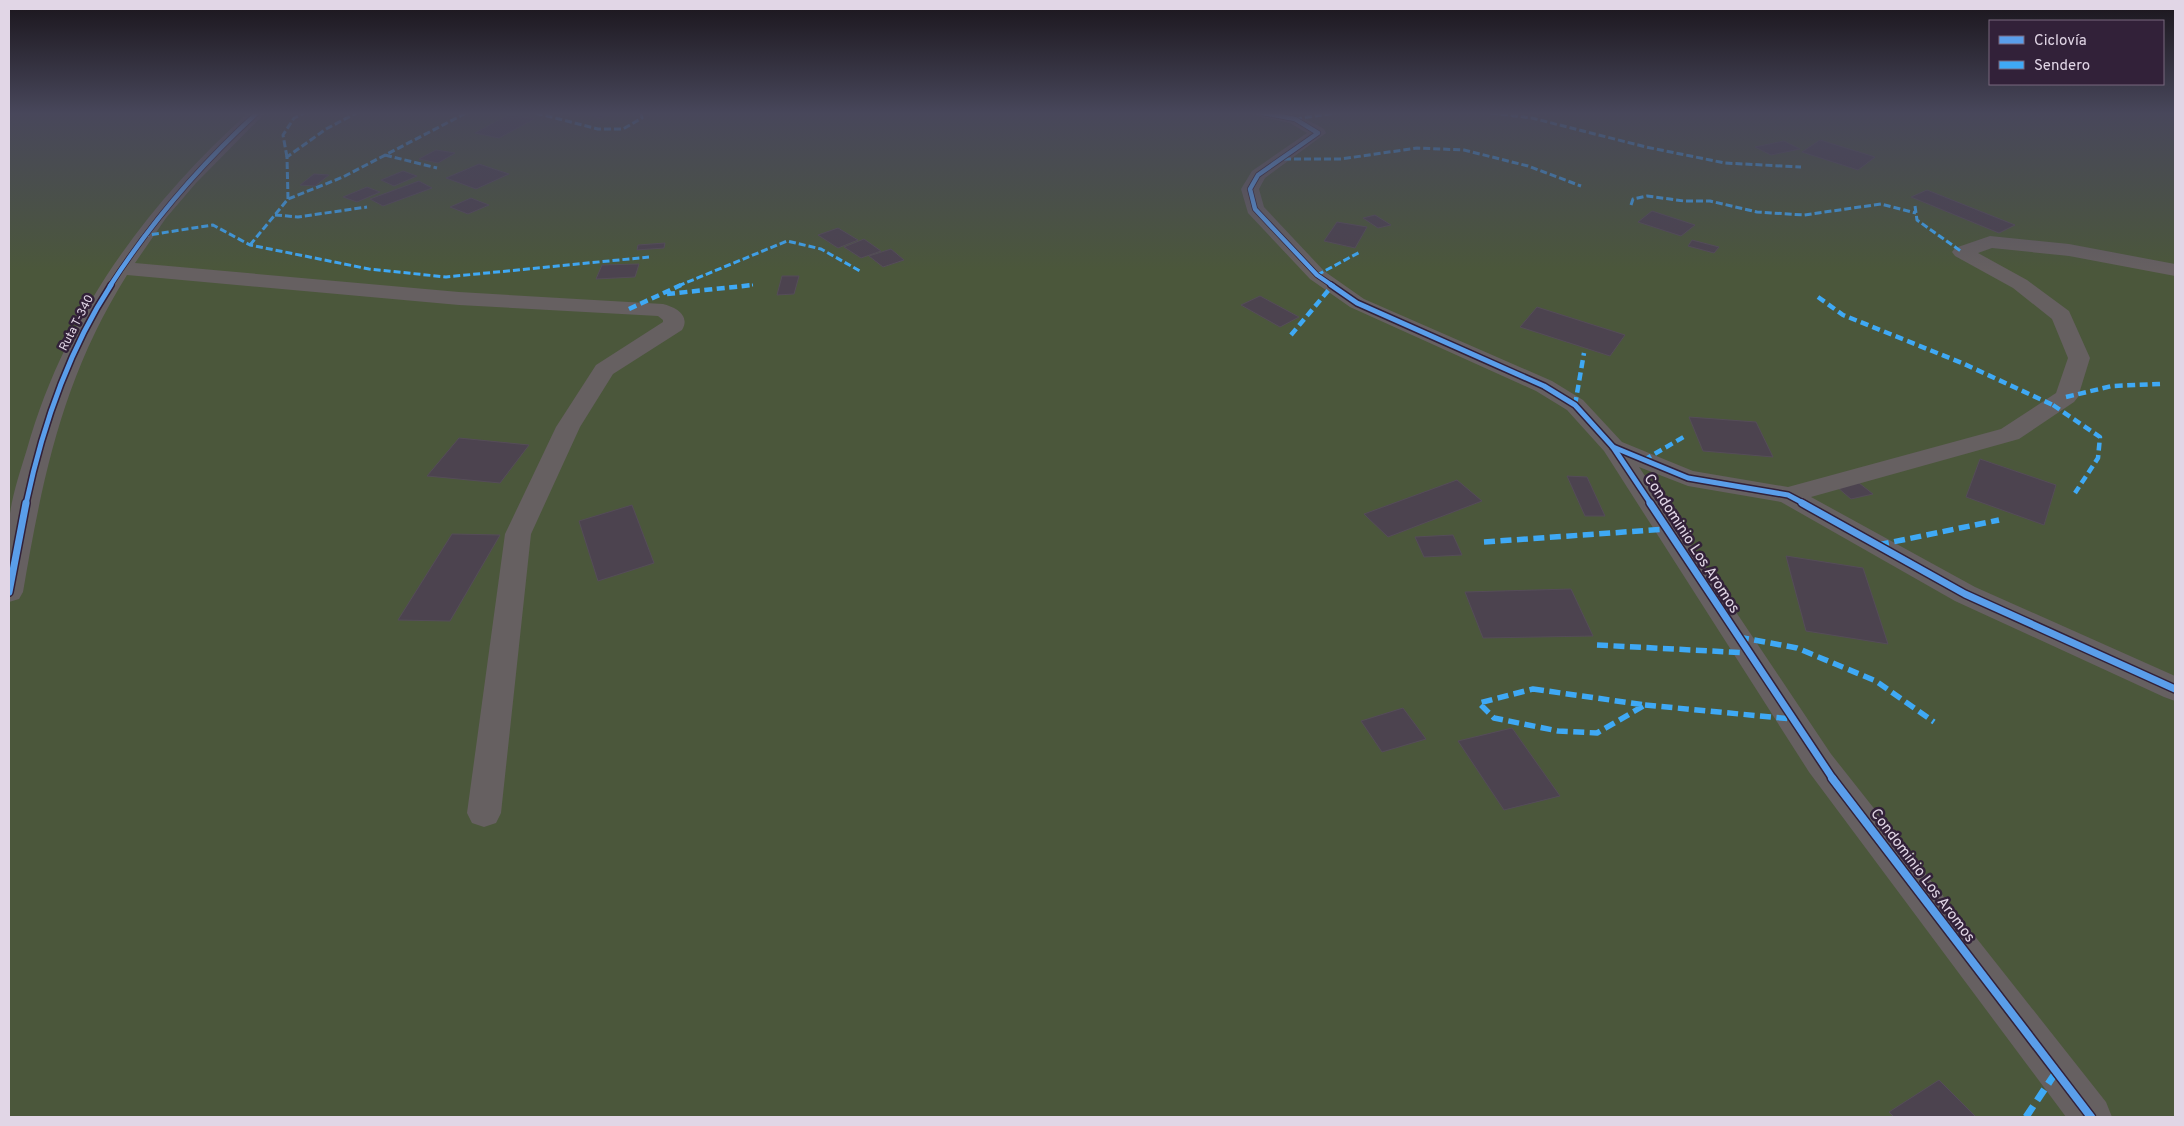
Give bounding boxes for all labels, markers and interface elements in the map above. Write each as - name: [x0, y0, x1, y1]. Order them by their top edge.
- legend: [1989, 20, 2164, 85]
- text: Ciclovía: [2034, 32, 2087, 51]
- text: Sendero: [2034, 57, 2090, 76]
- street label: Ruta T-340: [56, 292, 98, 354]
- street label: Condominio Los Aromos: [1639, 471, 1743, 617]
- street label: Condominio Los Aromos: [1865, 805, 1979, 947]

